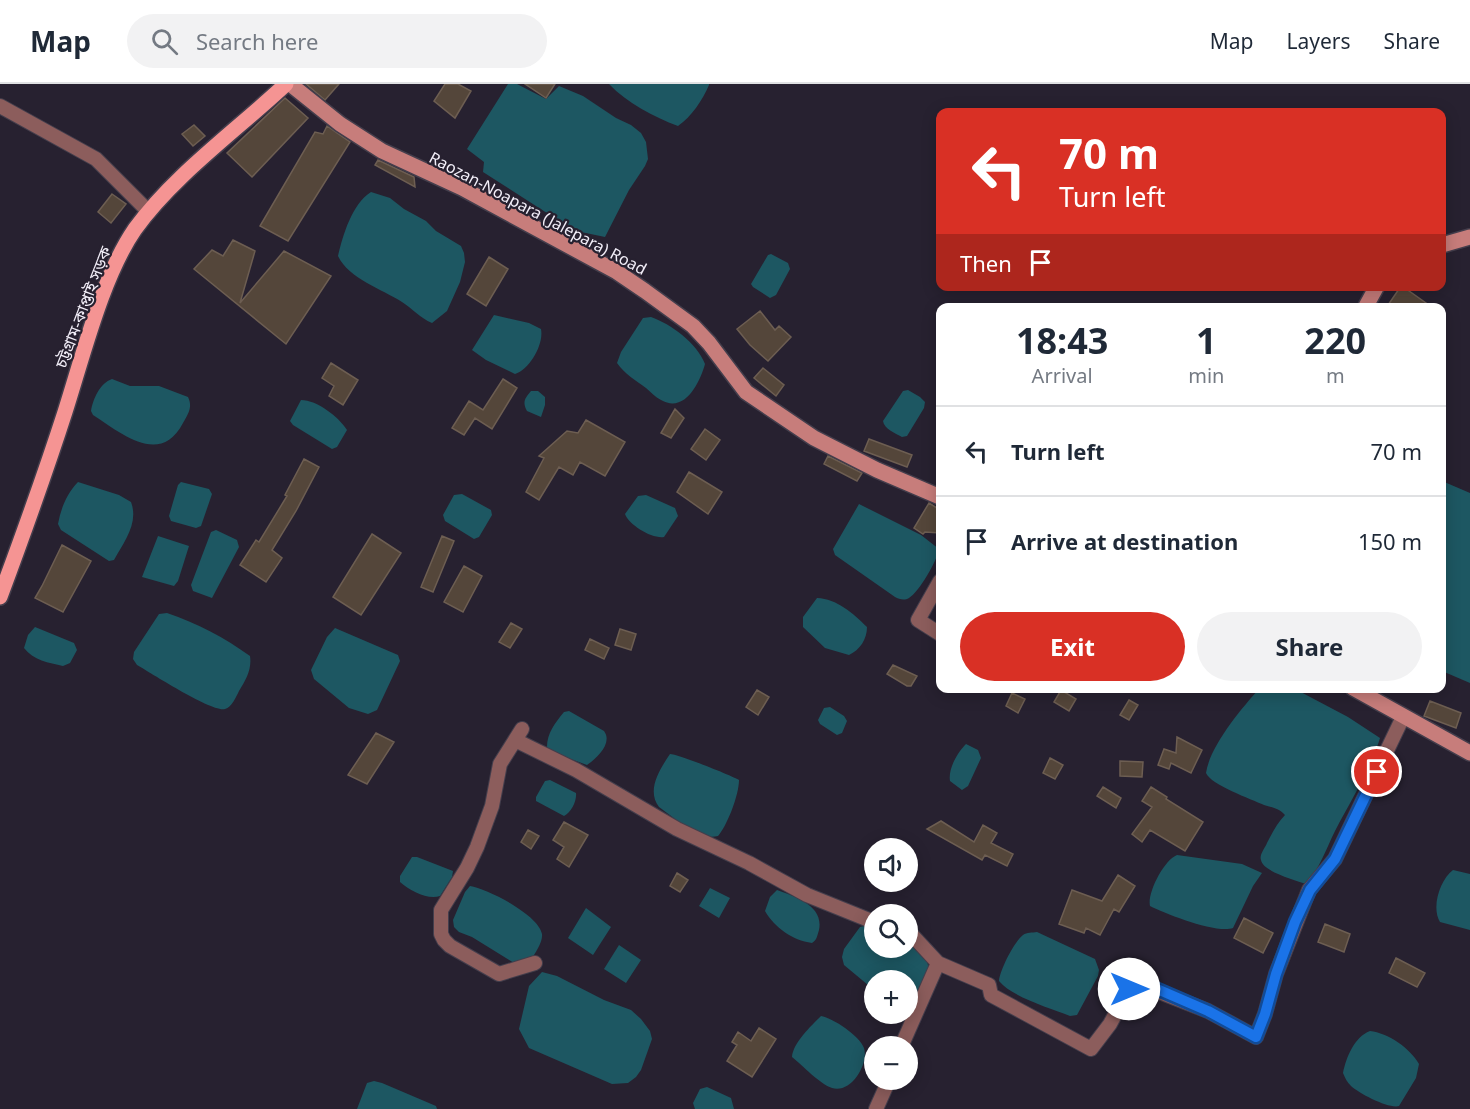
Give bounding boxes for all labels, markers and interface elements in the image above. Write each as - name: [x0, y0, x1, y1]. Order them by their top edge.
- search box: [127, 14, 547, 68]
- text: Map: [30, 22, 91, 60]
- icon: search: [148, 25, 181, 58]
- text: Search here: [196, 26, 318, 56]
- text: Map: [1210, 27, 1254, 55]
- text: Layers: [1287, 27, 1351, 55]
- text: Share: [1384, 27, 1440, 55]
- text: 70 m: [1059, 124, 1159, 181]
- icon: left: [960, 132, 1038, 210]
- street label: Raozan-Noapara (Jalepara) Road: [425, 146, 651, 280]
- text: Turn left: [1059, 178, 1165, 215]
- street label: চট্টগ্রাম-কাপ্তাই সড়ক: [49, 242, 117, 372]
- icon: arrive: [1024, 246, 1057, 279]
- text: Then: [960, 248, 1012, 278]
- text: 18:43: [1016, 316, 1108, 365]
- text: 1: [1196, 316, 1217, 365]
- text: 220: [1304, 316, 1366, 365]
- text: Arrival: [1032, 362, 1093, 389]
- text: min: [1188, 362, 1224, 389]
- text: m: [1326, 362, 1345, 389]
- icon: left: [960, 435, 993, 468]
- text: Turn left: [1011, 436, 1105, 466]
- text: 70 m: [1371, 436, 1422, 466]
- icon: arrive: [960, 525, 993, 558]
- text: Arrive at destination: [1011, 526, 1238, 556]
- text: 150 m: [1358, 526, 1422, 556]
- button: Exit: [960, 612, 1185, 681]
- button: Share: [1197, 612, 1422, 681]
- pin: [1351, 746, 1402, 797]
- icon: arrive: [1360, 755, 1393, 788]
- map controls: [864, 838, 918, 1090]
- button: sound: [864, 838, 918, 892]
- button: search: [864, 904, 918, 958]
- position arrow: [1097, 957, 1161, 1021]
- button: +: [864, 970, 918, 1024]
- button: −: [864, 1036, 918, 1090]

